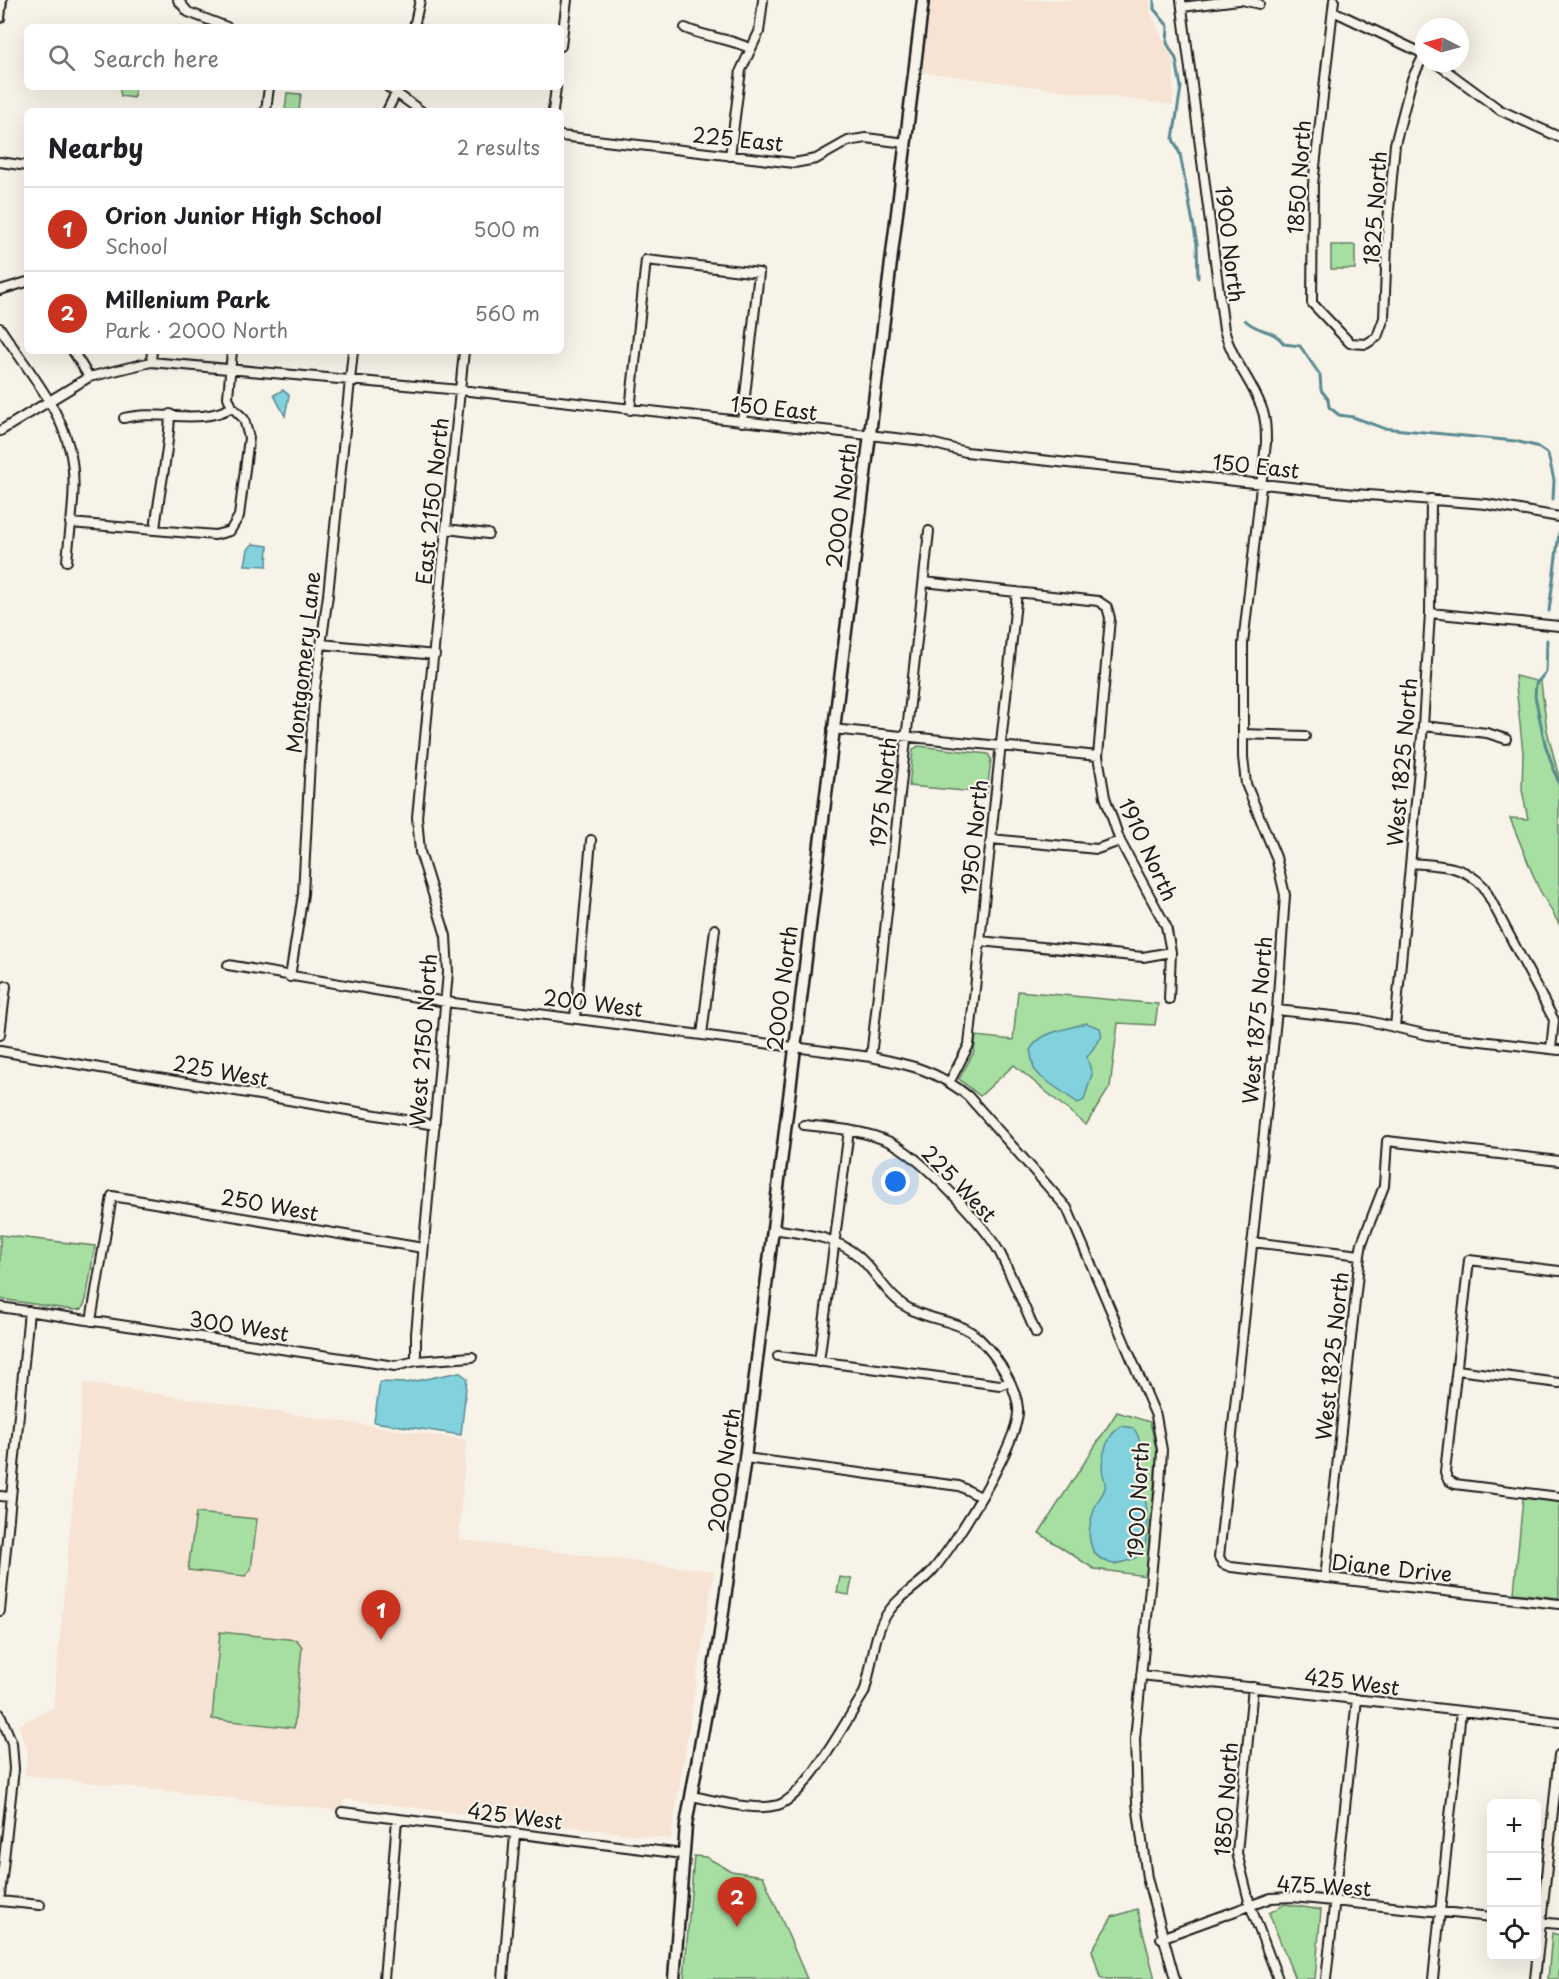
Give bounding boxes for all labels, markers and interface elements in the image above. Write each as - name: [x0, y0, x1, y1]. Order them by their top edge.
- north arrow: [1415, 18, 1469, 72]
- search box: [24, 24, 564, 90]
- icon: search: [45, 41, 78, 74]
- text: Search here: [93, 41, 219, 74]
- street label: 225 East: [691, 117, 785, 159]
- street label: 1850 North: [1278, 119, 1318, 235]
- text: Nearby: [48, 128, 143, 167]
- text: 2 results: [457, 132, 540, 162]
- street label: 1825 North: [1354, 150, 1394, 266]
- street label: 1900 North: [1208, 184, 1254, 304]
- text: Orion Junior High School: [105, 198, 382, 231]
- text: 1: [63, 214, 72, 244]
- text: 500 m: [473, 214, 540, 244]
- text: School: [105, 231, 168, 261]
- text: Millenium Park: [105, 282, 270, 315]
- text: 2: [60, 298, 75, 328]
- text: 560 m: [475, 298, 540, 328]
- text: Park · 2000 North: [105, 315, 288, 345]
- street label: 150 East: [729, 387, 819, 427]
- street label: East 2150 North: [406, 416, 456, 586]
- street label: 2000 North: [816, 440, 864, 570]
- street label: 150 East: [1211, 445, 1301, 485]
- street label: Montgomery Lane: [277, 569, 327, 755]
- street label: West 1825 North: [1378, 676, 1424, 848]
- street label: 1975 North: [860, 735, 904, 849]
- street label: 1950 North: [951, 778, 995, 896]
- street label: 1910 North: [1111, 792, 1187, 906]
- street label: 2000 North: [757, 923, 805, 1053]
- street label: West 1875 North: [1233, 935, 1279, 1105]
- street label: West 2150 North: [400, 952, 444, 1128]
- street label: 200 West: [541, 980, 645, 1024]
- street label: 225 West: [171, 1046, 271, 1094]
- street label: 225 West: [915, 1137, 1005, 1229]
- your location: [881, 1167, 910, 1196]
- street label: 250 West: [219, 1180, 321, 1228]
- street label: West 1825 North: [1306, 1270, 1356, 1442]
- street label: 300 West: [187, 1301, 291, 1349]
- street label: 2000 North: [698, 1405, 748, 1535]
- street label: 1900 North: [1118, 1441, 1156, 1559]
- street label: Diane Drive: [1330, 1545, 1454, 1589]
- pin: 1: [362, 1590, 400, 1640]
- street label: 425 West: [1303, 1659, 1401, 1703]
- street label: 1850 North: [1205, 1741, 1245, 1857]
- street label: 425 West: [466, 1793, 564, 1837]
- map controls: [1487, 1799, 1541, 1961]
- button: +: [1487, 1799, 1541, 1853]
- button: −: [1487, 1853, 1541, 1907]
- street label: 475 West: [1276, 1867, 1372, 1903]
- pin: 2: [718, 1878, 756, 1927]
- button: locate: [1487, 1907, 1541, 1961]

